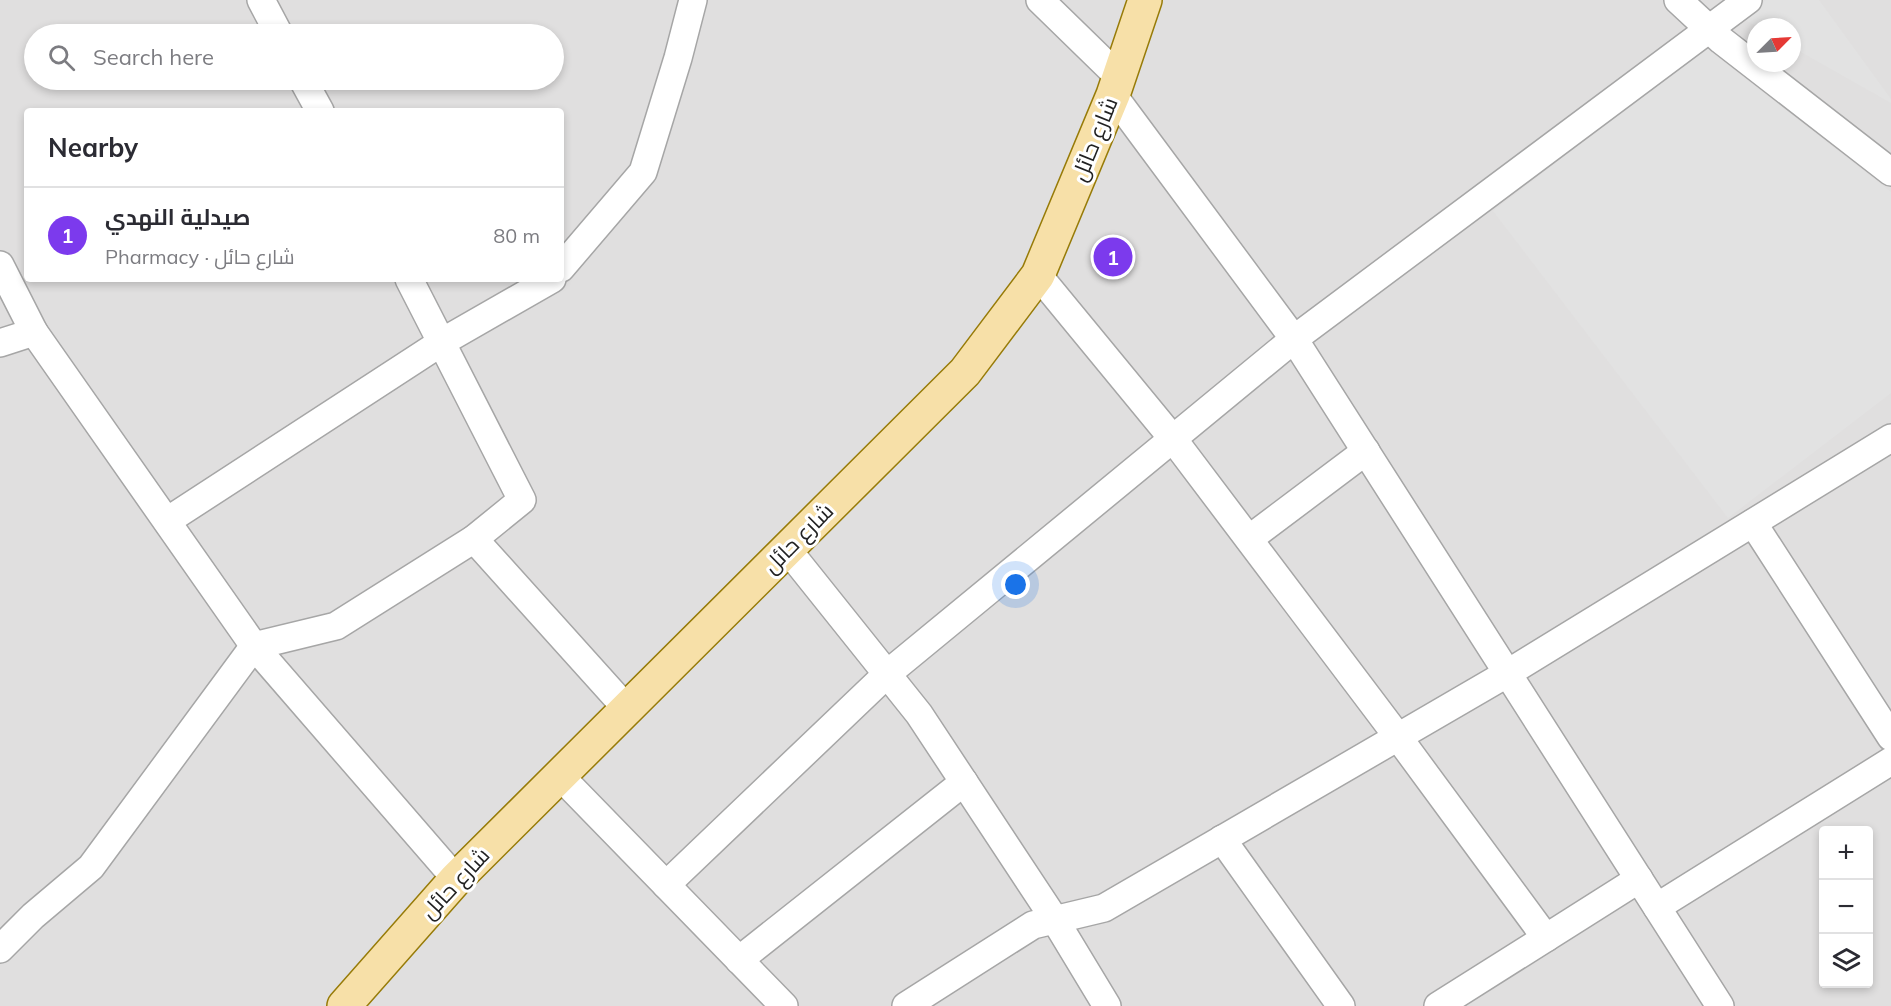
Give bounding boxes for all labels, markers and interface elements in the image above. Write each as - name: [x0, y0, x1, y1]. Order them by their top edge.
- north arrow: [1747, 18, 1801, 72]
- search box: [24, 24, 564, 90]
- icon: search: [45, 41, 78, 74]
- text: Search here: [93, 43, 214, 71]
- street label: شارع حائل: [1064, 93, 1124, 186]
- text: Nearby: [48, 131, 138, 164]
- text: صيدلية النهدي: [105, 203, 250, 231]
- text: 1: [62, 223, 74, 248]
- text: 80 m: [493, 223, 540, 248]
- pin: 1: [1094, 234, 1132, 280]
- text: Pharmacy · شارع حائل: [105, 244, 295, 269]
- street label: شارع حائل: [757, 497, 840, 580]
- your location: [1001, 570, 1030, 599]
- map controls: [1819, 826, 1873, 988]
- button: +: [1819, 826, 1873, 880]
- street label: شارع حائل: [415, 841, 496, 926]
- button: −: [1819, 880, 1873, 934]
- button: layers: [1819, 934, 1873, 988]

